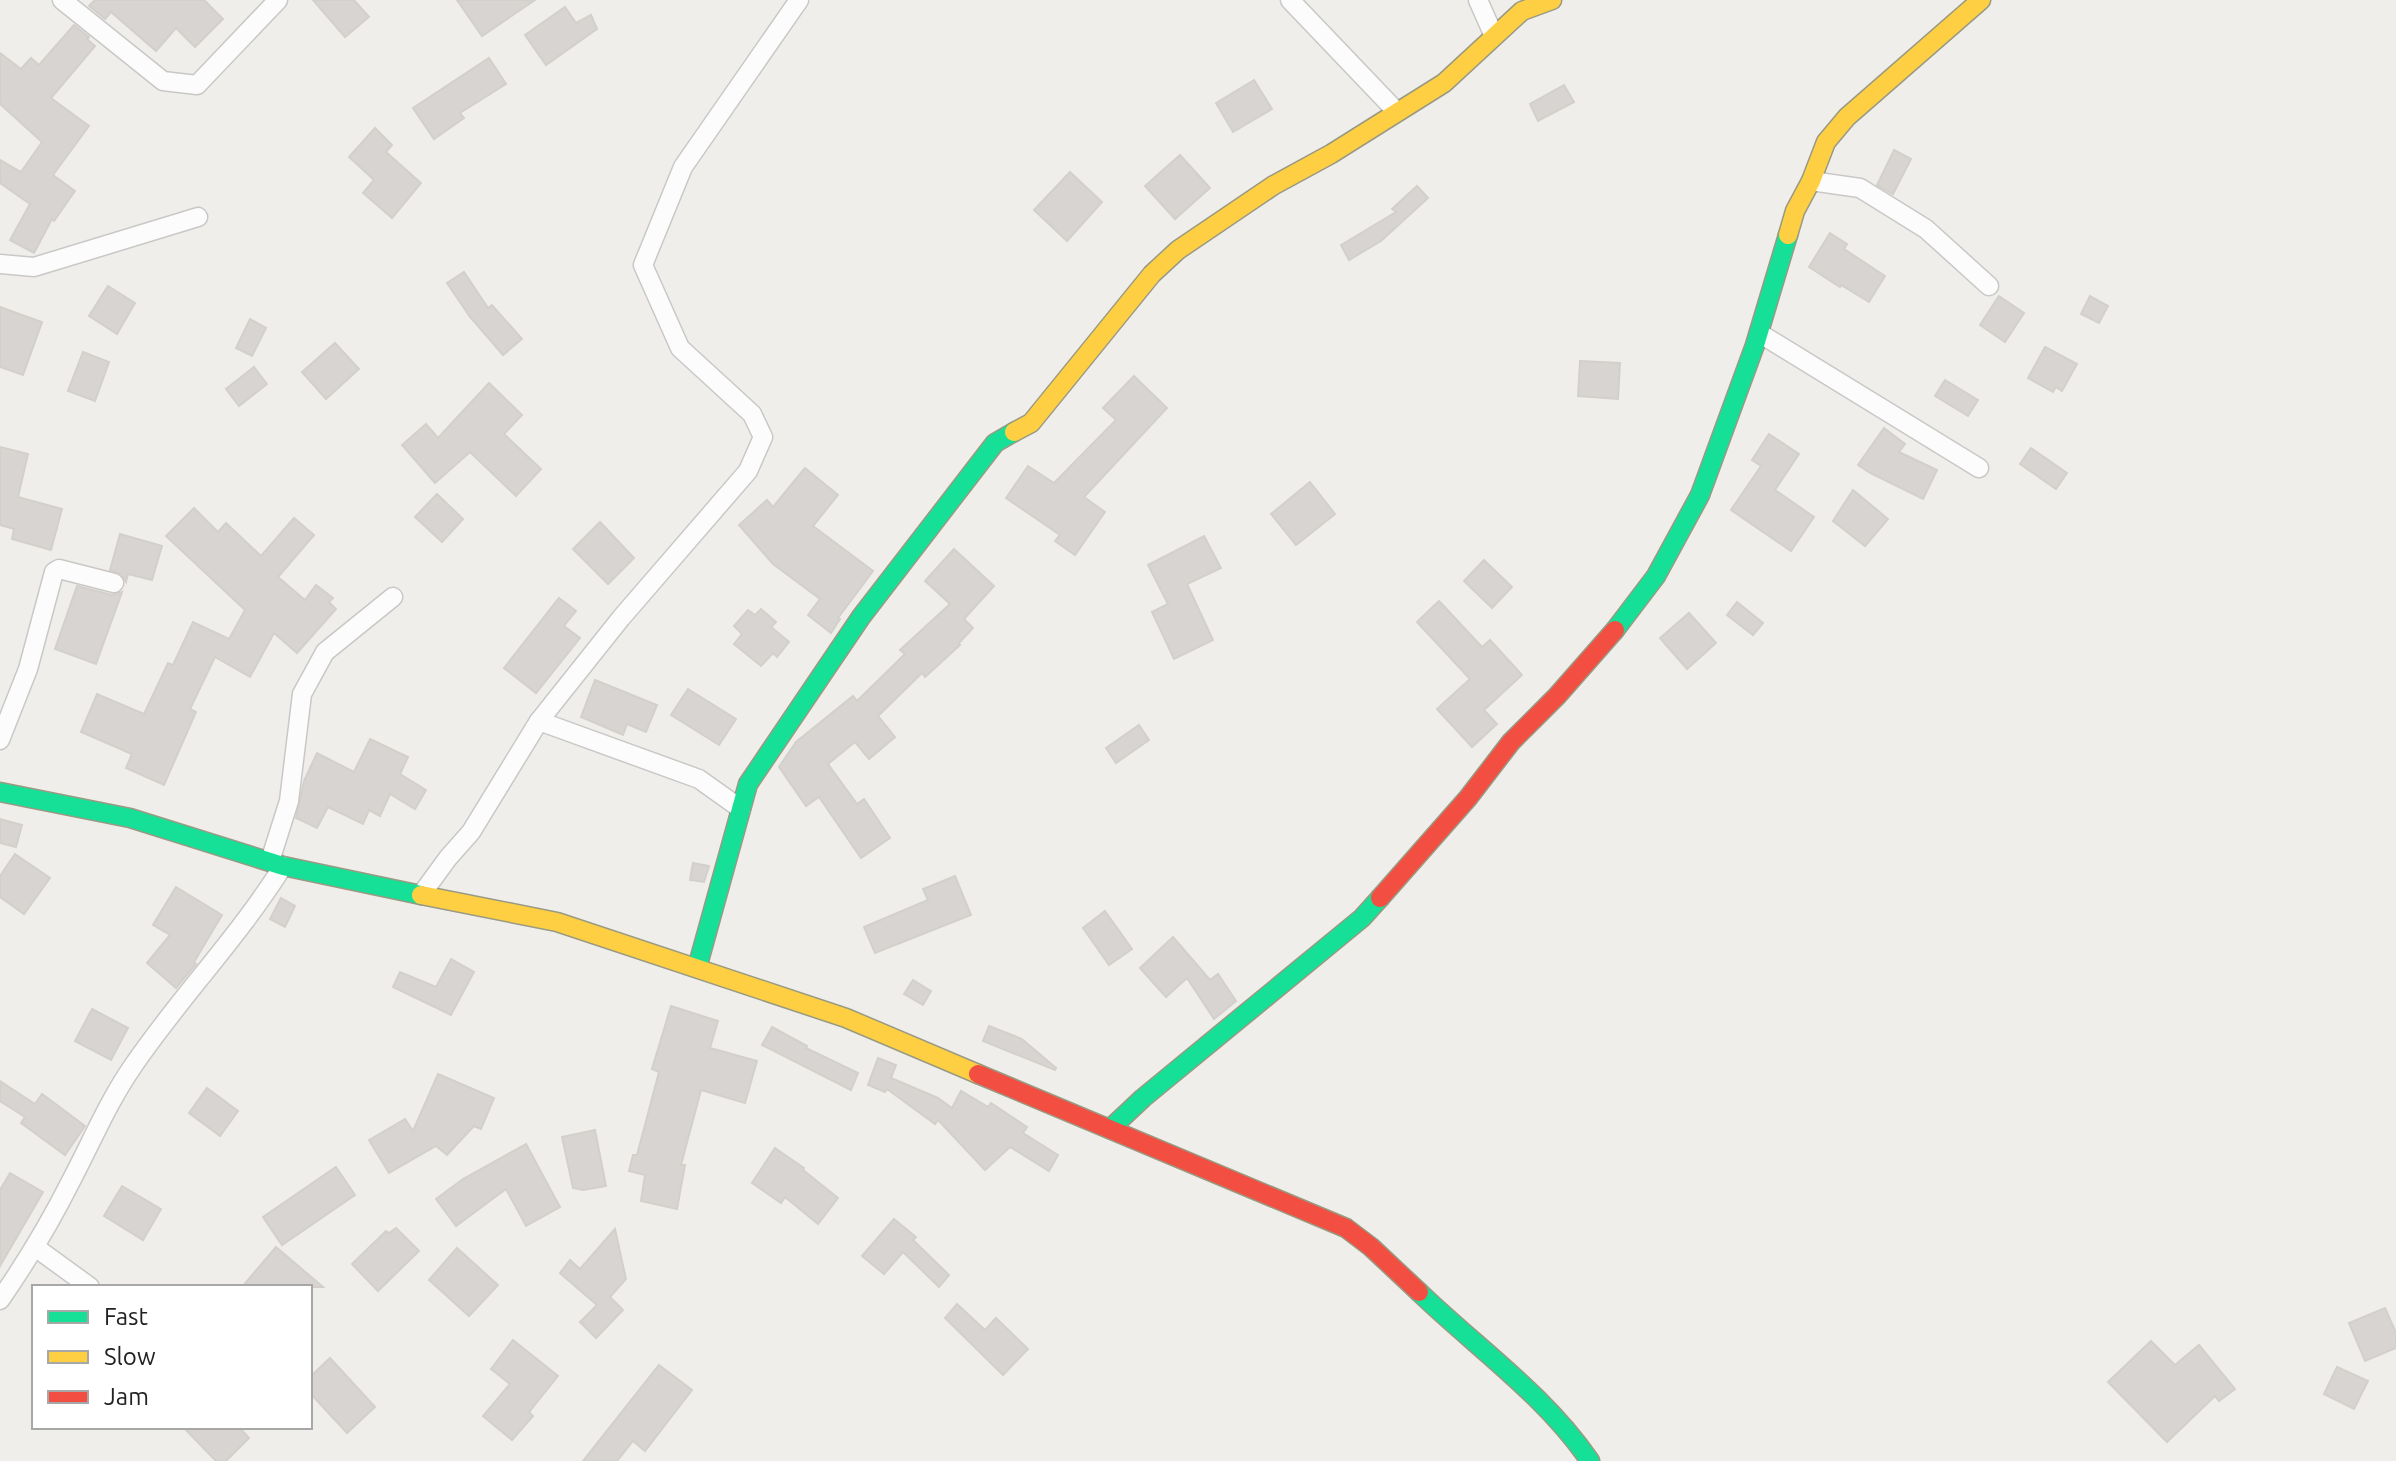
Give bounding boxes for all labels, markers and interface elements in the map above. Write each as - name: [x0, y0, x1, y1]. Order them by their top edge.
- legend: [32, 1285, 312, 1429]
- text: Fast: [104, 1303, 148, 1330]
- text: Slow: [104, 1343, 156, 1370]
- text: Jam: [104, 1383, 149, 1410]

